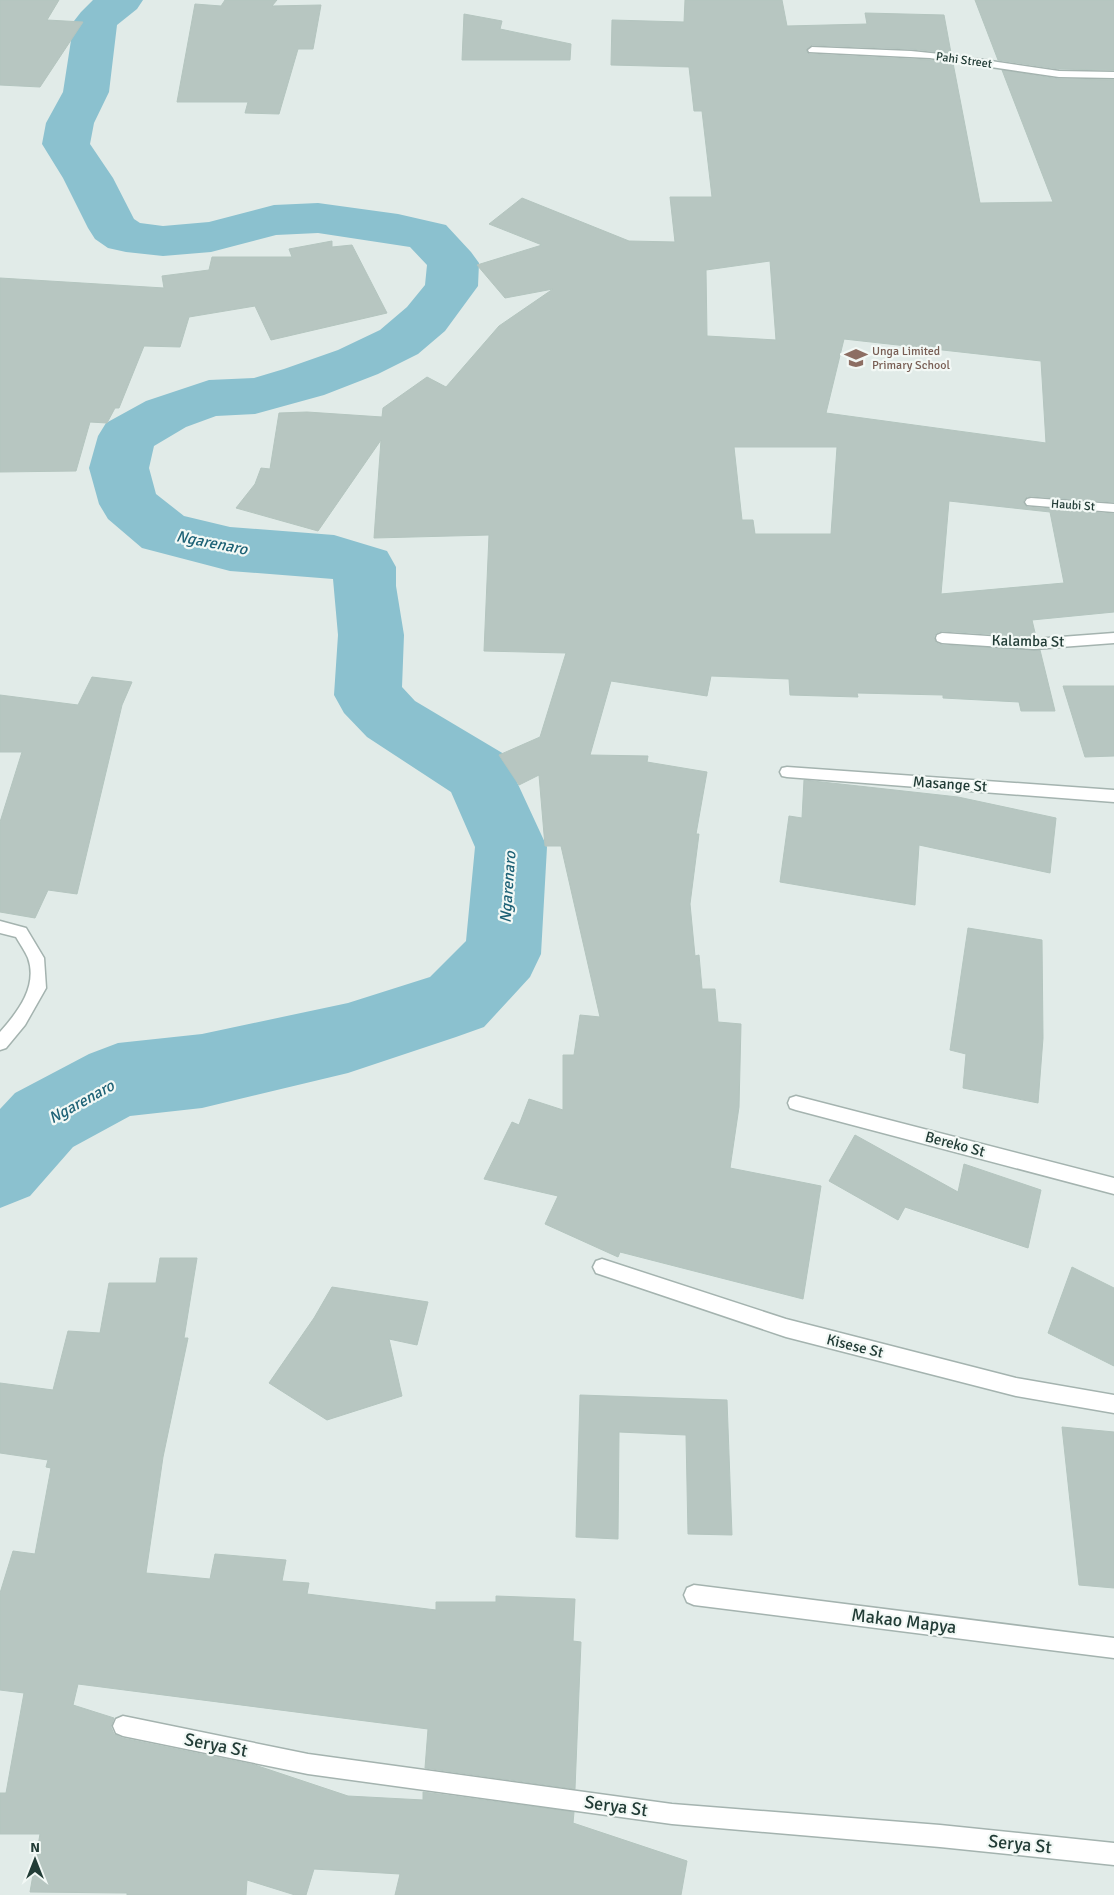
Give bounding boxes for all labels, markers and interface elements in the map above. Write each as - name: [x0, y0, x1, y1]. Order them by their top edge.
- street label: Pahi Street: [935, 49, 993, 72]
- place label: Unga Limited Primary School: [872, 344, 950, 373]
- school or university icon: Unga Limited Primary School: [843, 345, 869, 371]
- street label: Haubi St: [1051, 496, 1095, 515]
- water label: Ngarenaro: [175, 526, 250, 560]
- street label: Kalamba St: [991, 631, 1065, 651]
- street label: Masange St: [912, 772, 988, 796]
- water label: Ngarenaro: [496, 850, 521, 924]
- water label: Ngarenaro: [45, 1075, 118, 1128]
- street label: Bereko St: [923, 1127, 987, 1161]
- street label: Kisese St: [825, 1330, 885, 1362]
- street label: Makao Mapya: [850, 1604, 958, 1638]
- street label: Serya St: [183, 1728, 249, 1762]
- street label: Serya St: [583, 1791, 649, 1821]
- street label: Serya St: [987, 1830, 1053, 1858]
- north arrow: [10, 1835, 60, 1885]
- text: N: [30, 1839, 40, 1856]

